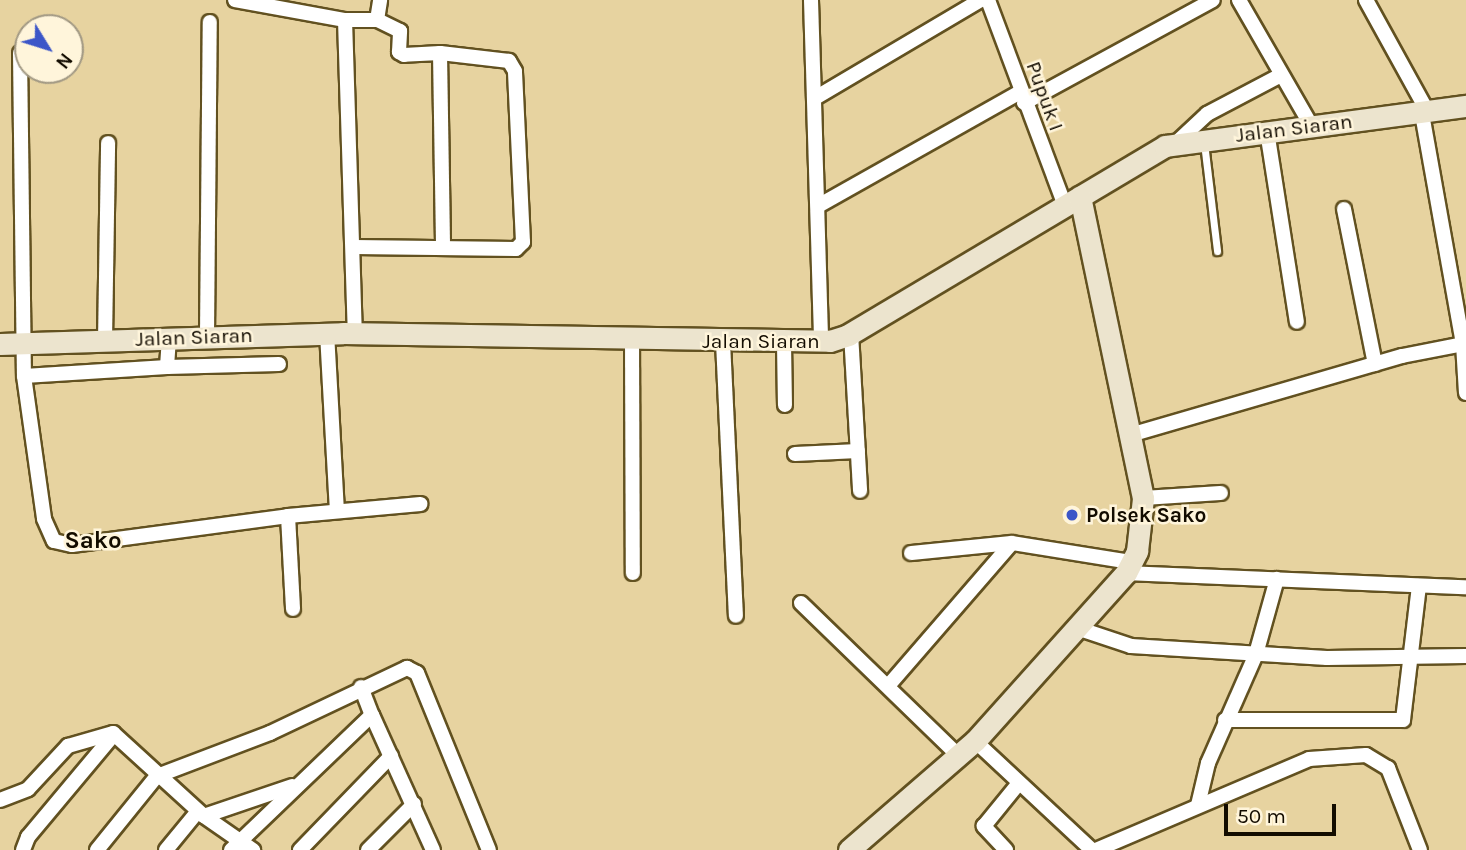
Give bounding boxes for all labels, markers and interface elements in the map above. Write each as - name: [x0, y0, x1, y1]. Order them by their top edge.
- north arrow: [14, 14, 84, 84]
- text: N: [51, 49, 77, 73]
- street label: Pupuk I: [1021, 58, 1069, 134]
- street label: Jalan Siaran: [1234, 108, 1354, 148]
- street label: Jalan Siaran: [135, 322, 253, 352]
- street label: Jalan Siaran: [702, 328, 820, 354]
- place label: Polsek Sako: [1086, 502, 1206, 528]
- marker: Polsek Sako: [1064, 507, 1080, 523]
- district label: Sako: [64, 527, 122, 555]
- scale bar: [1228, 790, 1340, 834]
- text: 50 m: [1237, 804, 1286, 828]

